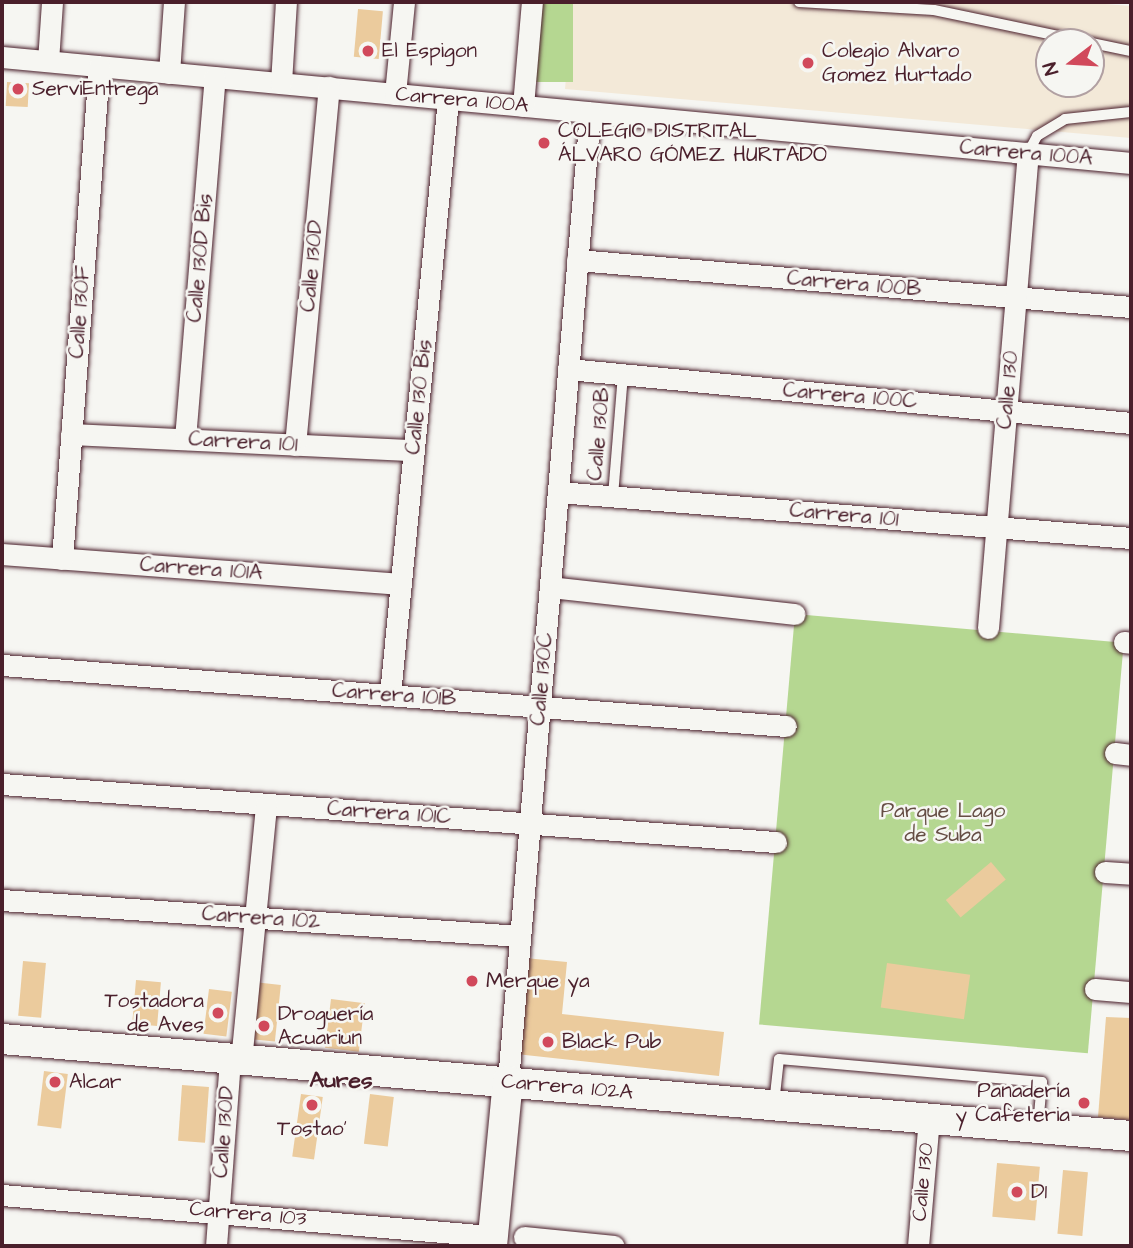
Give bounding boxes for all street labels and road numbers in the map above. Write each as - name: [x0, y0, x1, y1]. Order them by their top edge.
- street label: Carrera 100A: [394, 82, 530, 118]
- street label: Carrera 100A: [958, 135, 1094, 171]
- street label: Calle 130D Bis: [182, 193, 218, 323]
- street label: Calle 130D: [295, 219, 329, 313]
- street label: Calle 130F: [64, 265, 96, 359]
- street label: Carrera 100B: [786, 266, 922, 302]
- street label: Calle 130 Bis: [400, 338, 438, 456]
- street label: Calle 130: [992, 350, 1024, 430]
- street label: Carrera 100C: [782, 378, 918, 414]
- street label: Calle 130B: [582, 386, 616, 482]
- street label: Carrera 101: [188, 427, 298, 457]
- street label: Carrera 101: [788, 498, 900, 532]
- street label: Carrera 101A: [139, 552, 263, 586]
- street label: Calle 130C: [525, 631, 559, 727]
- street label: Carrera 101B: [331, 678, 457, 712]
- street label: Carrera 101C: [326, 796, 452, 830]
- street label: Carrera 102: [201, 901, 321, 935]
- street label: Carrera 102A: [500, 1069, 634, 1105]
- street label: Calle 130D: [208, 1085, 240, 1179]
- street label: Calle 130: [907, 1142, 939, 1222]
- street label: Carrera 103: [188, 1196, 308, 1232]

